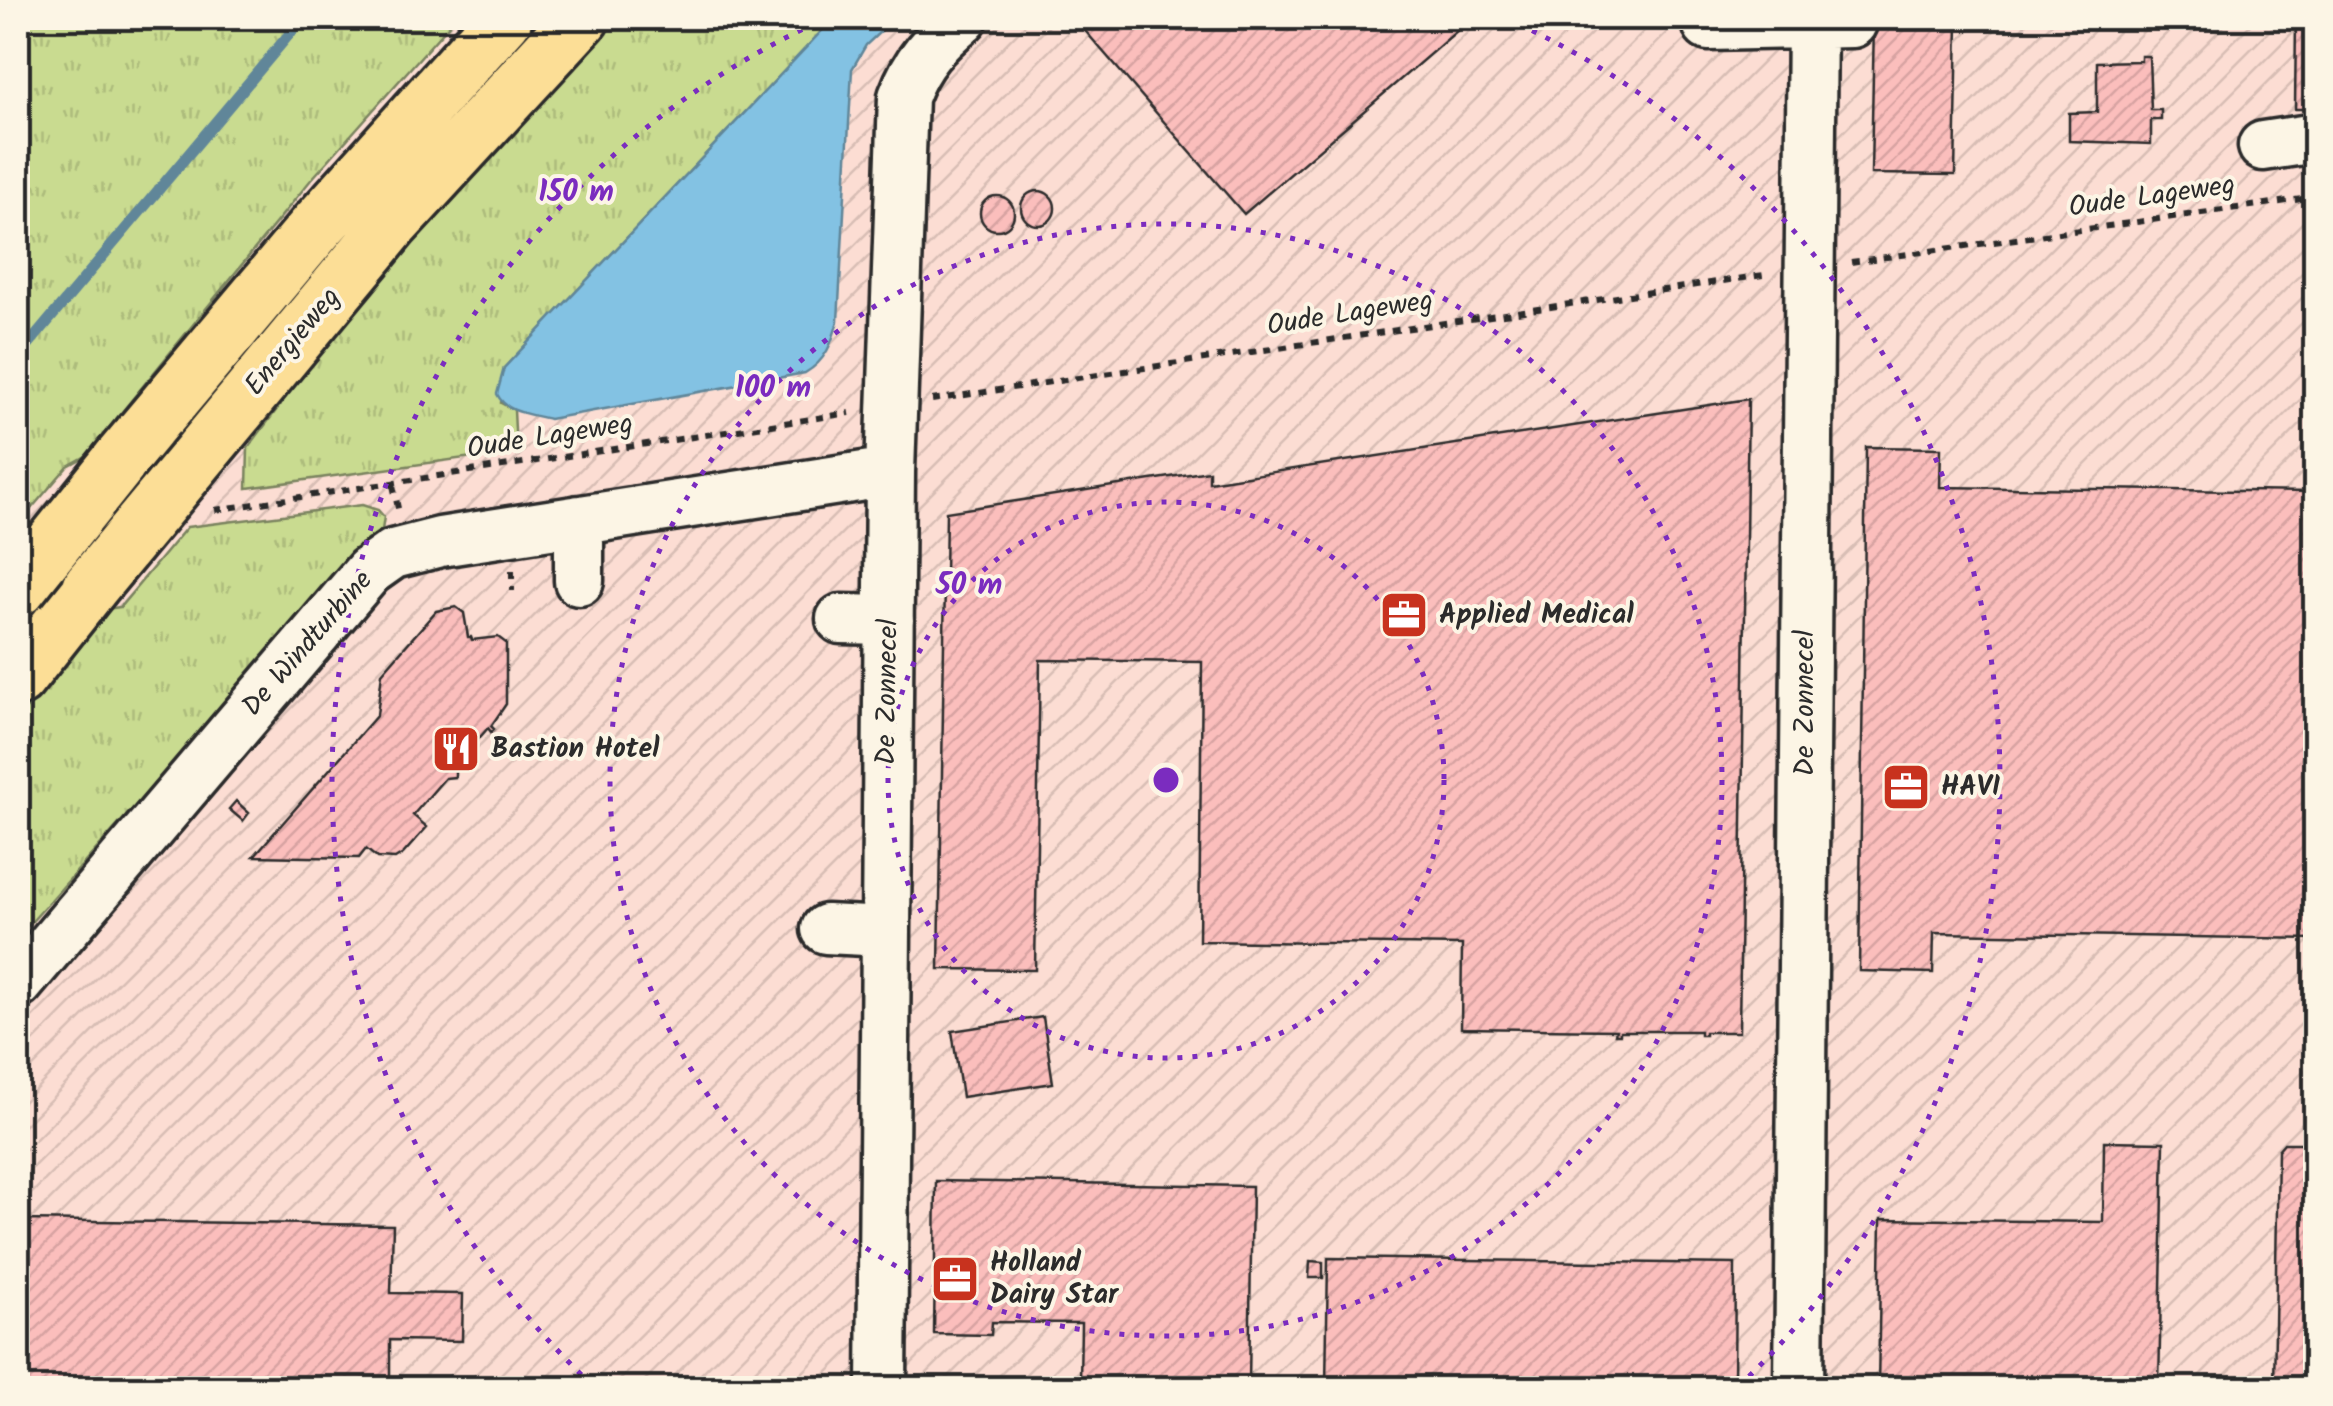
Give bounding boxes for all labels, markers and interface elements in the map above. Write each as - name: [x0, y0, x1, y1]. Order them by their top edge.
- street label: Oude Lageweg: [2066, 163, 2238, 231]
- text: 150 m: [538, 169, 614, 217]
- street label: Energieweg: [234, 278, 352, 406]
- street label: Oude Lageweg: [1264, 279, 1436, 349]
- text: 100 m: [735, 365, 811, 413]
- street label: Oude Lageweg: [464, 402, 636, 472]
- street label: De Windturbine: [231, 560, 385, 727]
- text: 50 m: [935, 562, 1002, 610]
- office icon: Applied Medical: [1378, 589, 1430, 641]
- place label: Applied Medical: [1439, 593, 1634, 638]
- street label: De Zonnecel: [864, 618, 912, 766]
- street label: De Zonnecel: [1783, 630, 1828, 776]
- restaurant icon: Bastion Hotel: [430, 723, 482, 775]
- place label: Bastion Hotel: [491, 727, 660, 772]
- office icon: HAVI: [1880, 761, 1932, 813]
- centre of rings: [1148, 762, 1184, 798]
- place label: HAVI: [1941, 765, 2001, 810]
- place label: Holland Dairy Star: [990, 1241, 1120, 1318]
- office icon: Holland Dairy Star: [929, 1253, 981, 1305]

